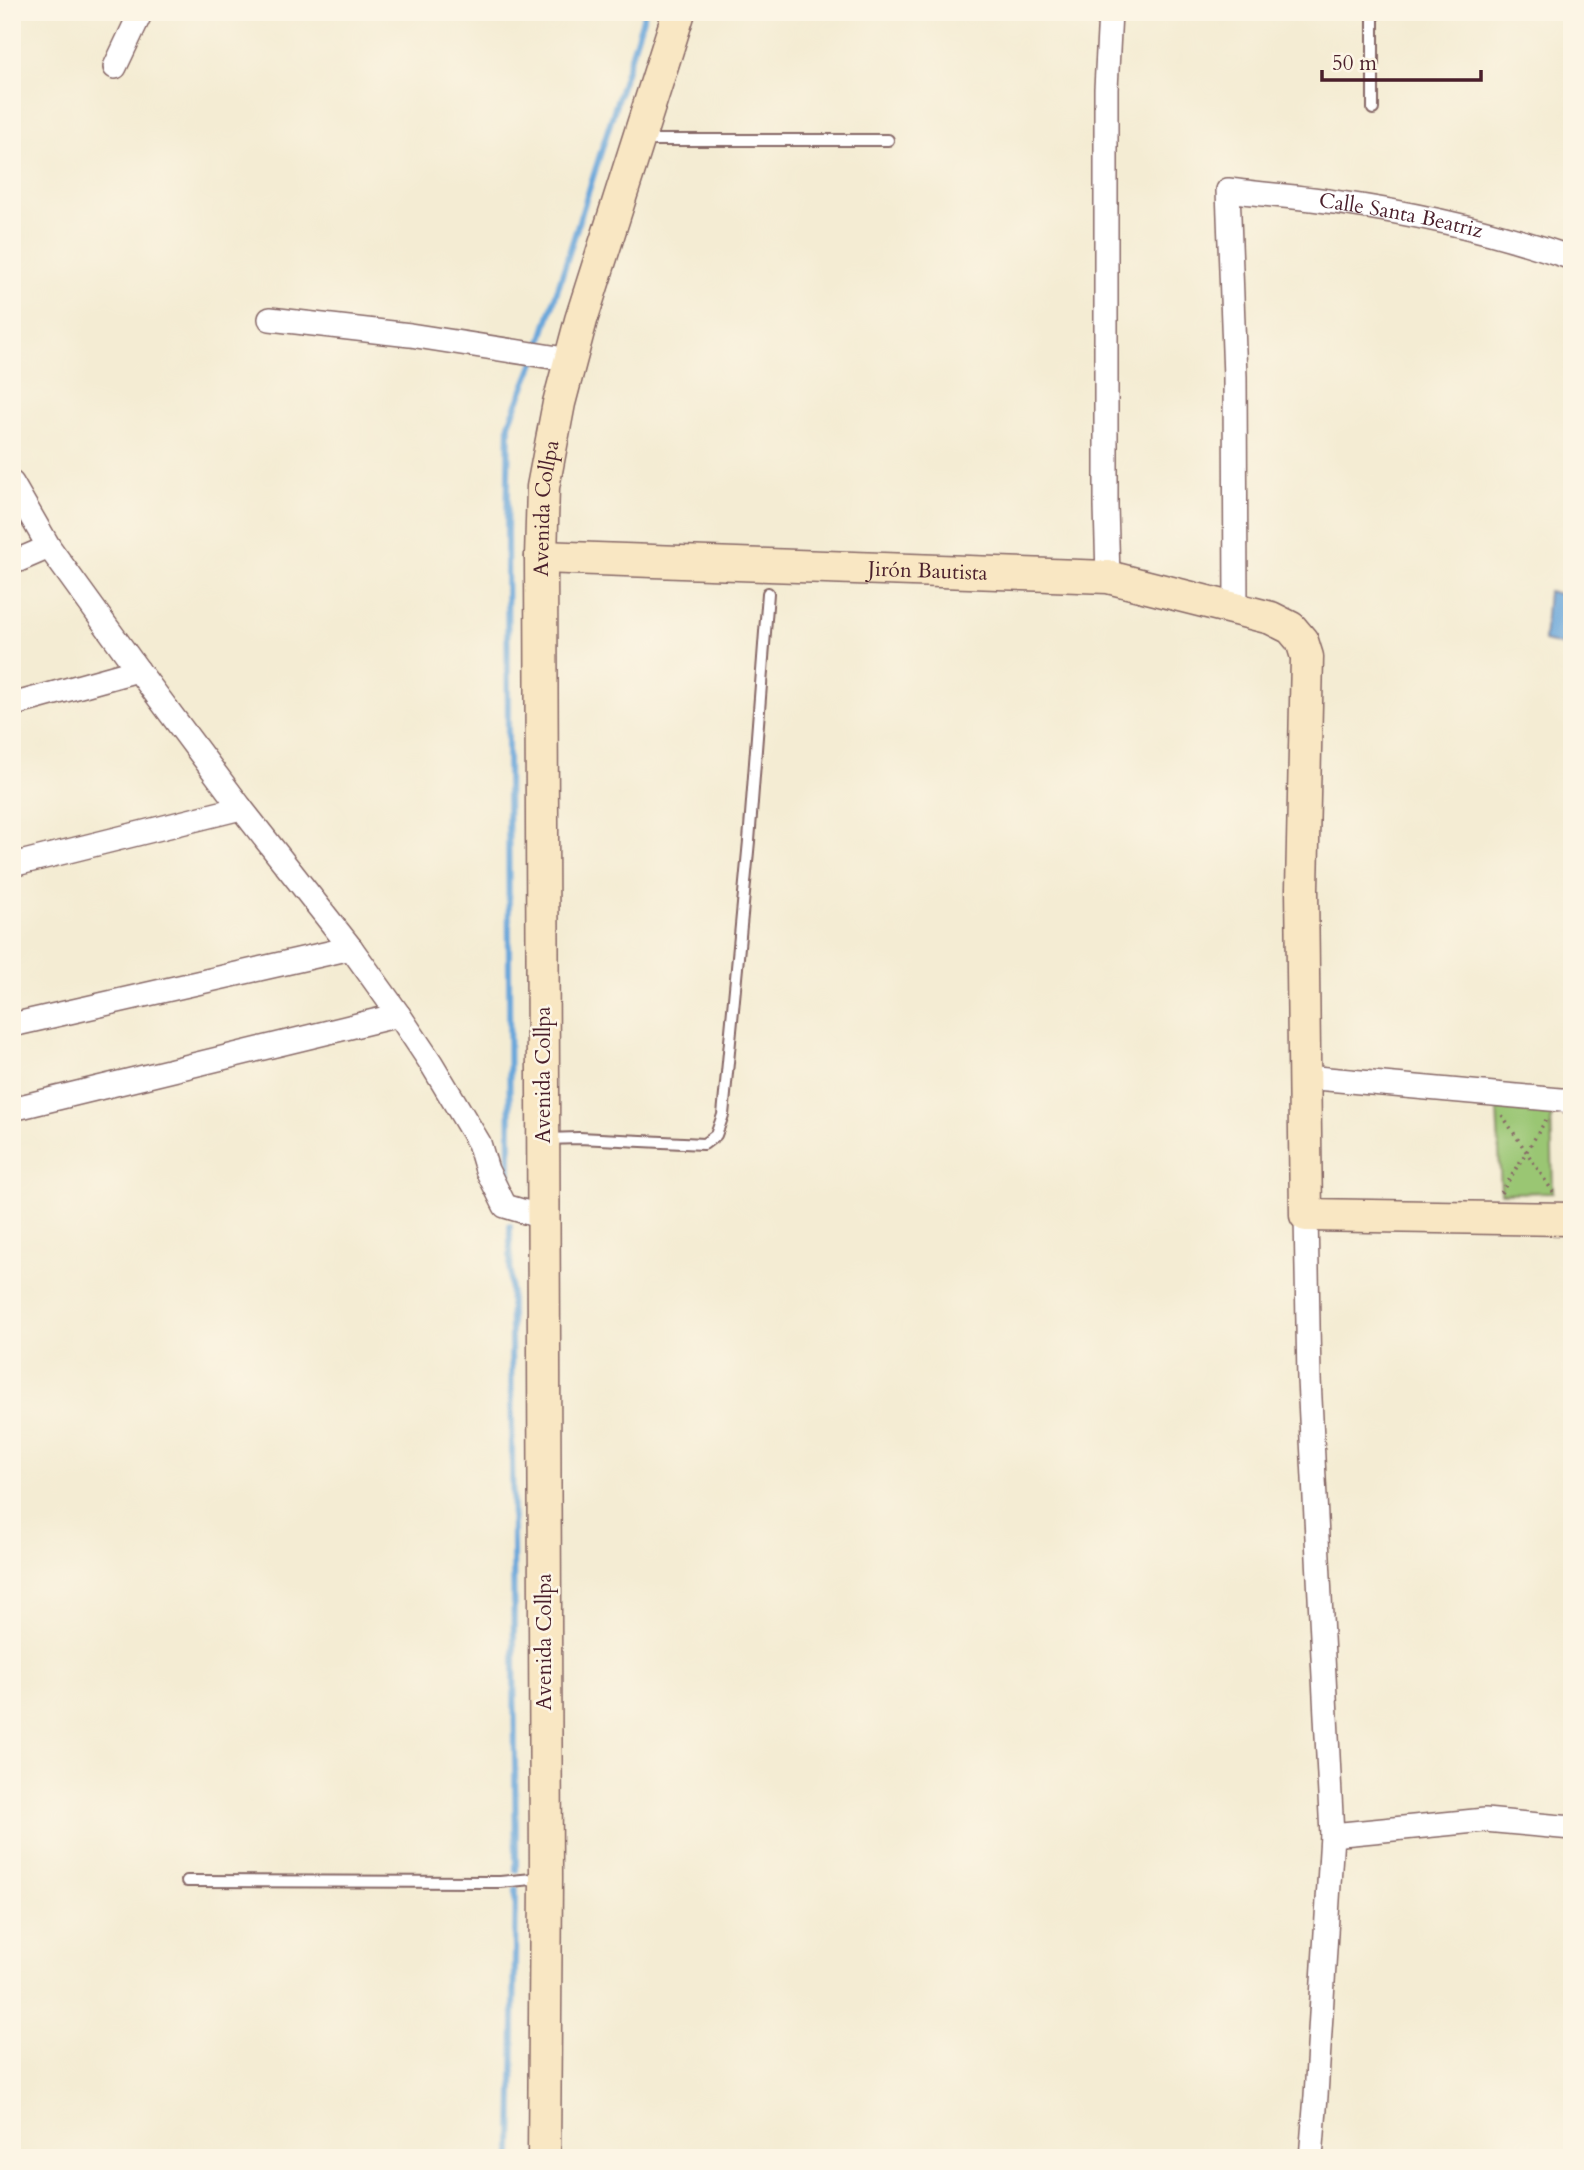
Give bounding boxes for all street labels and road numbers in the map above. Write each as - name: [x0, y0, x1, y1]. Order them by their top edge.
- street label: Calle Santa Beatriz: [1317, 186, 1487, 246]
- street label: Avenida Collpa: [527, 438, 567, 577]
- street label: Jirón Bautista: [864, 554, 988, 588]
- street label: Avenida Collpa: [529, 1006, 558, 1144]
- street label: Avenida Collpa: [530, 1573, 559, 1711]

